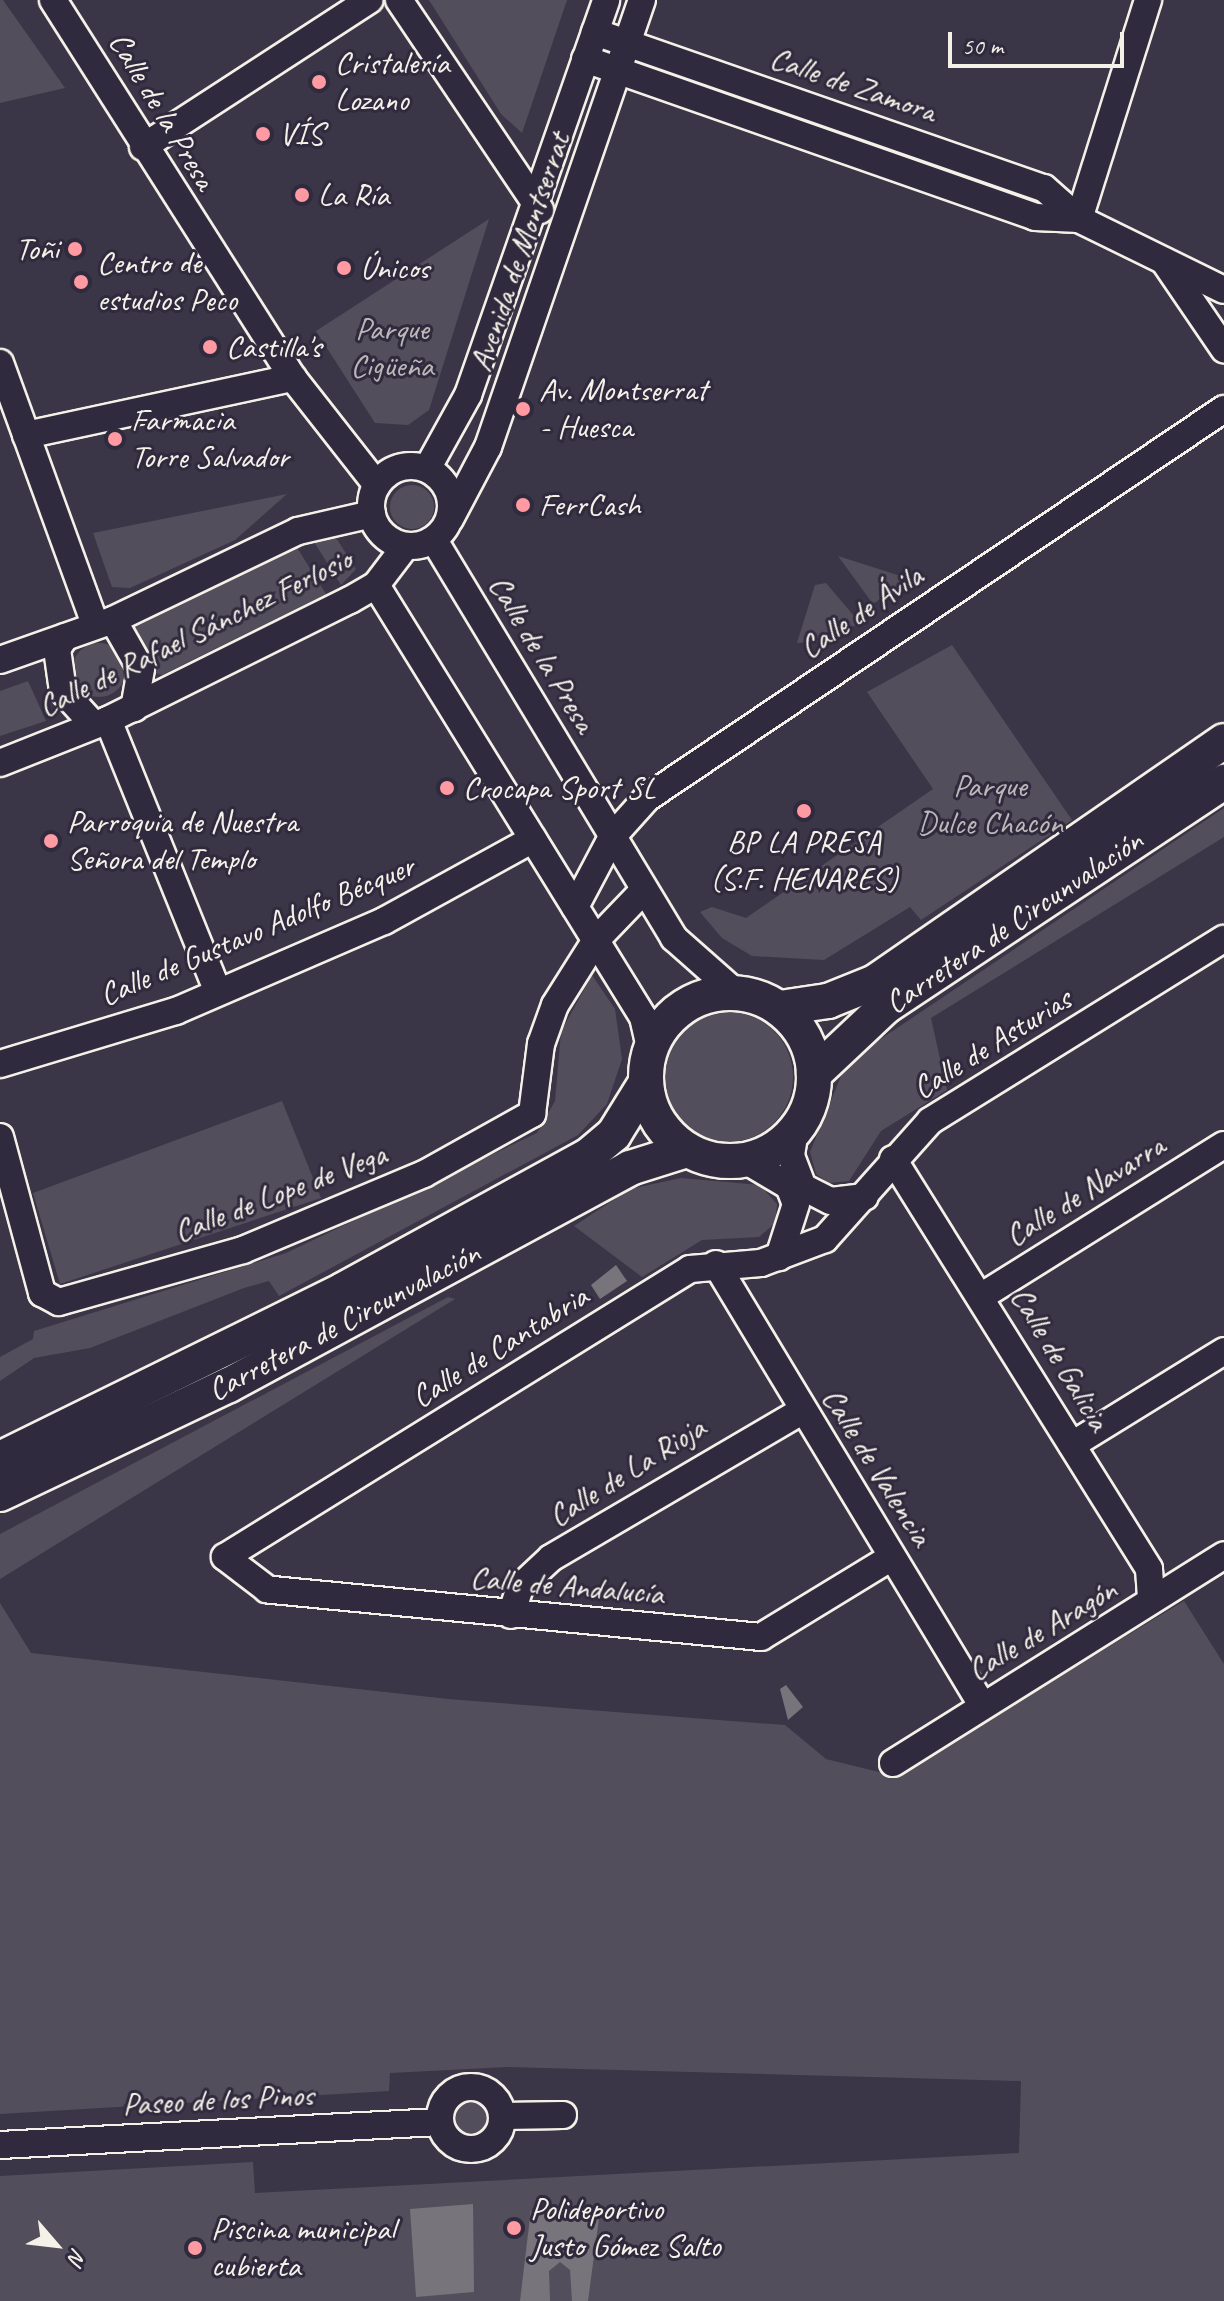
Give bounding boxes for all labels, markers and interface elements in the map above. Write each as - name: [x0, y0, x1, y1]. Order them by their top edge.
- scale bar: [952, 16, 1128, 66]
- street label: Calle de la Presa: [100, 26, 224, 196]
- text: 50 m: [962, 31, 1003, 61]
- street label: Calle de Zamora: [765, 39, 941, 131]
- place label: Cristalería Lozano: [335, 45, 449, 120]
- marker: Cristalería Lozano: [310, 73, 328, 91]
- place label: VÍS: [279, 115, 323, 153]
- marker: VÍS: [254, 125, 272, 143]
- street label: Avenida de Montserrat: [461, 128, 579, 376]
- place label: La Ría: [318, 176, 391, 214]
- marker: La Ría: [293, 186, 311, 204]
- place label: Toñi: [16, 230, 59, 268]
- marker: Toñi: [66, 240, 84, 258]
- place label: Centro de estudios Peco: [97, 245, 237, 320]
- place label: Únicos: [360, 249, 429, 287]
- marker: Únicos: [335, 259, 353, 277]
- marker: Centro de estudios Peco: [72, 273, 90, 291]
- park label: Parque Cigüeña: [350, 311, 434, 386]
- place label: Castilla's: [226, 328, 321, 366]
- marker: Castilla's: [201, 338, 219, 356]
- place label: Av. Montserrat - Huesca: [539, 372, 707, 447]
- marker: Av. Montserrat - Huesca: [514, 400, 532, 418]
- place label: Farmacia Torre Salvador: [131, 402, 289, 477]
- marker: Farmacia Torre Salvador: [106, 430, 124, 448]
- place label: FerrCash: [539, 486, 641, 524]
- marker: FerrCash: [514, 496, 532, 514]
- street label: Calle de Rafael Sánchez Ferlosio: [32, 540, 358, 726]
- street label: Calle de Ávila: [792, 557, 930, 667]
- street label: Calle de la Presa: [480, 569, 604, 739]
- park label: Parque Dulce Chacón: [917, 768, 1063, 843]
- place label: Crocapa Sport SL: [463, 769, 656, 807]
- marker: Crocapa Sport SL: [438, 779, 456, 797]
- marker: BP LA PRESA (S.F. HENARES): [795, 802, 813, 820]
- place label: Parroquia de Nuestra Señora del Templo: [67, 804, 298, 879]
- street label: Carretera de Circunvalación: [877, 821, 1151, 1023]
- place label: BP LA PRESA (S.F. HENARES): [710, 824, 898, 899]
- marker: Parroquia de Nuestra Señora del Templo: [42, 832, 60, 850]
- street label: Calle de Gustavo Adolfo Bécquer: [94, 847, 420, 1015]
- street label: Calle de Asturias: [906, 980, 1078, 1108]
- street label: Calle de Navarra: [998, 1127, 1172, 1255]
- street label: Calle de Lope de Vega: [169, 1135, 391, 1251]
- street label: Carretera de Circunvalación: [201, 1234, 487, 1410]
- street label: Calle de Cantabria: [405, 1277, 595, 1417]
- street label: Calle de Galicia: [1002, 1280, 1118, 1438]
- street label: Calle de Valencia: [813, 1381, 941, 1553]
- street label: Calle de La Rioja: [541, 1408, 713, 1536]
- street label: Calle de Andalucía: [469, 1558, 665, 1614]
- street label: Calle de Aragón: [961, 1571, 1123, 1689]
- street label: Paseo de los Pinos: [121, 2076, 315, 2124]
- place label: Polideportivo Justo Gómez Salto: [530, 2191, 721, 2266]
- north arrow: [16, 2205, 96, 2285]
- place label: Piscina municipal cubierta: [211, 2211, 395, 2286]
- marker: Polideportivo Justo Gómez Salto: [505, 2219, 523, 2237]
- marker: Piscina municipal cubierta: [186, 2239, 204, 2257]
- text: N: [62, 2244, 93, 2269]

